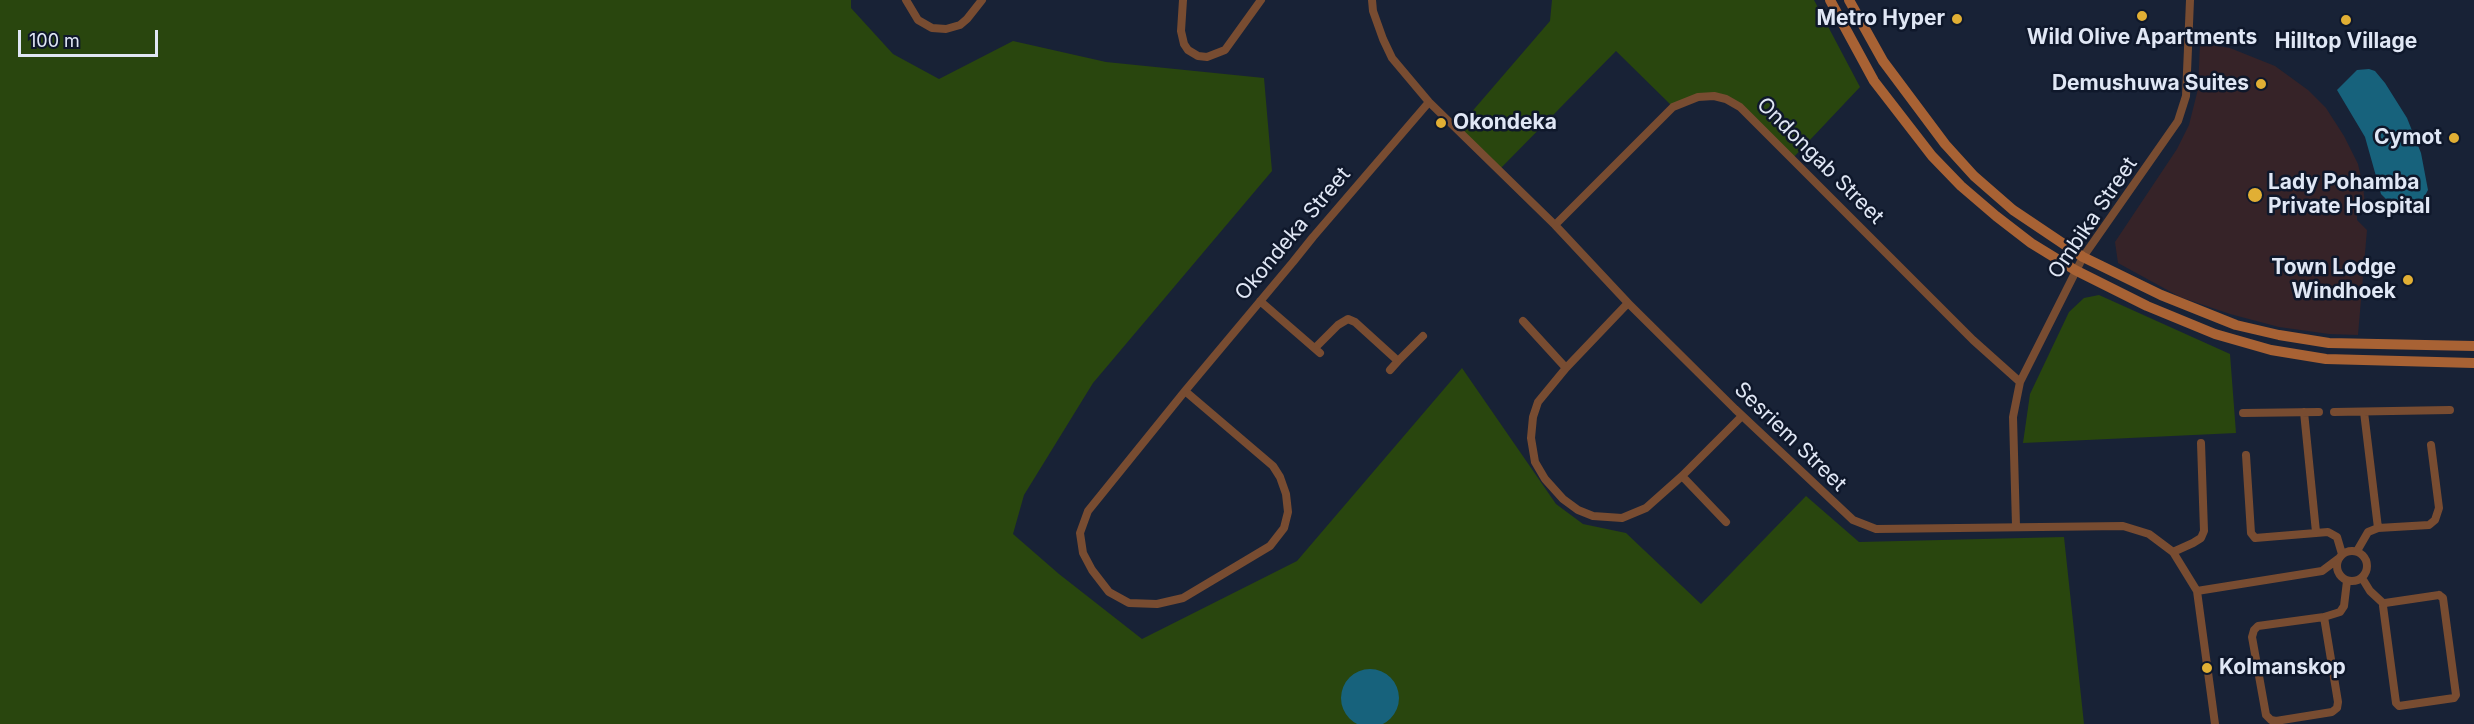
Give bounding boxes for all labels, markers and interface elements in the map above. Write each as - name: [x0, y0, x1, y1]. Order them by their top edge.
- place label: Metro Hyper: [1816, 6, 1945, 32]
- marker: Wild Olive Apartments: [2135, 9, 2149, 23]
- marker: Metro Hyper: [1950, 12, 1964, 26]
- marker: Hilltop Village: [2339, 13, 2353, 27]
- scale bar: [21, 18, 160, 56]
- place label: Wild Olive Apartments: [2027, 25, 2257, 51]
- place label: Hilltop Village: [2275, 29, 2417, 55]
- text: 100 m: [29, 30, 80, 51]
- place label: Demushuwa Suites: [2052, 71, 2249, 97]
- marker: Demushuwa Suites: [2254, 77, 2268, 91]
- street label: Ondongab Street: [1751, 92, 1889, 230]
- place label: Okondeka: [1453, 110, 1557, 136]
- marker: Okondeka: [1434, 116, 1448, 130]
- place label: Cymot: [2374, 125, 2442, 151]
- marker: Cymot: [2447, 131, 2461, 145]
- street label: Ombika Street: [2043, 153, 2143, 283]
- street label: Okondeka Street: [1230, 162, 1356, 306]
- place label: Lady Pohamba Private Hospital: [2268, 170, 2430, 220]
- marker: Lady Pohamba Private Hospital: [2246, 186, 2264, 204]
- place label: Town Lodge Windhoek: [2271, 255, 2396, 305]
- marker: Town Lodge Windhoek: [2401, 273, 2415, 287]
- street label: Sesriem Street: [1729, 377, 1851, 497]
- place label: Kolmanskop: [2219, 655, 2346, 681]
- marker: Kolmanskop: [2200, 661, 2214, 675]

